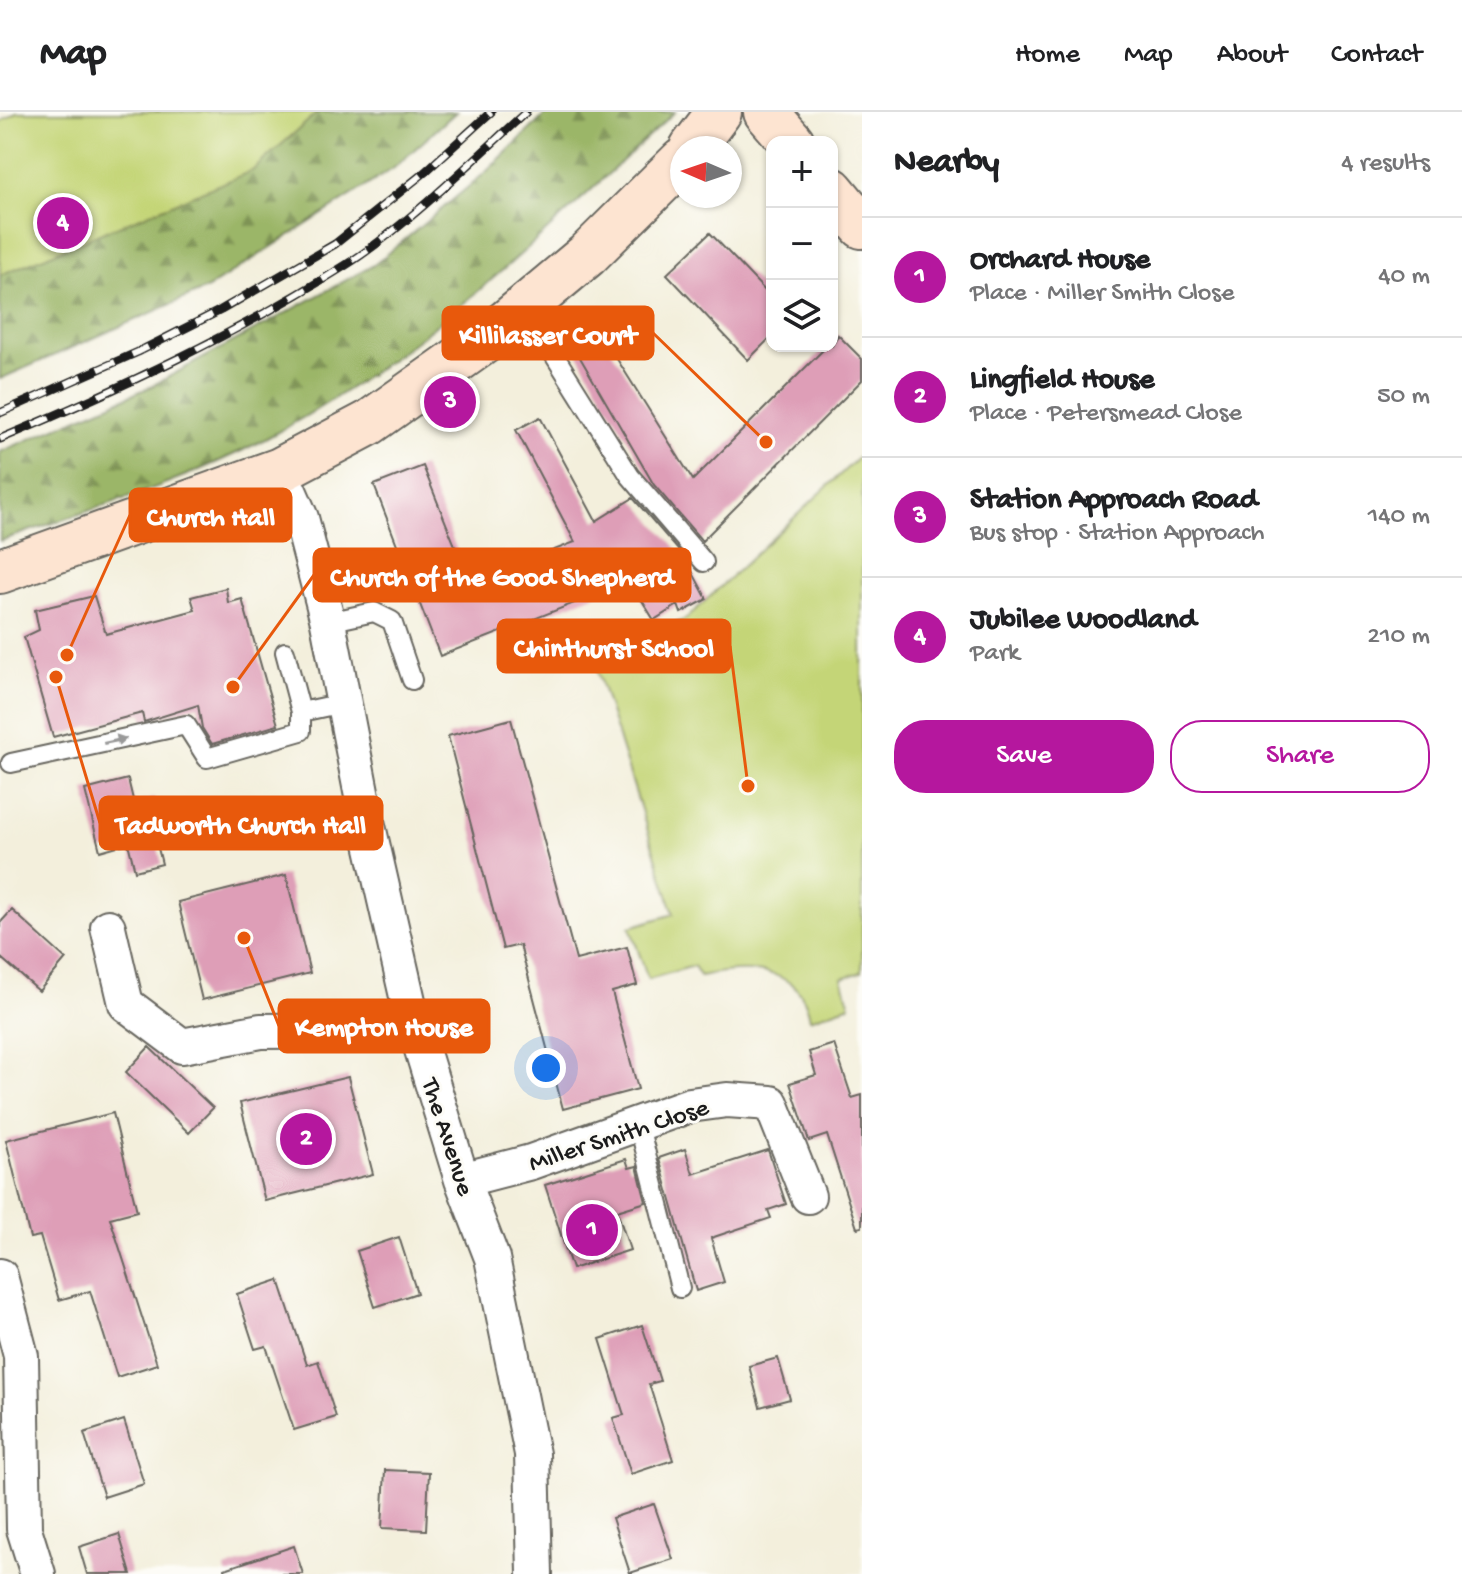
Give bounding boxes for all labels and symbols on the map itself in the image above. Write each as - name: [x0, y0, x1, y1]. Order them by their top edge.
- north arrow: [670, 136, 742, 208]
- pin: 4: [37, 193, 89, 253]
- callout: Killilasser Court: [443, 307, 653, 359]
- text: Killilasser Court: [458, 321, 639, 354]
- pin: 3: [424, 372, 476, 432]
- callout: Church Hall: [130, 489, 291, 541]
- text: Church Hall: [147, 503, 275, 536]
- callout: Church of the Good Shepherd: [314, 549, 690, 601]
- text: Church of the Good Shepherd: [330, 563, 676, 596]
- callout: Chinthurst School: [498, 620, 730, 672]
- text: Chinthurst School: [514, 634, 714, 667]
- one-way arrow: [103, 734, 128, 747]
- callout: Tadworth Church Hall: [100, 797, 382, 849]
- text: Tadworth Church Hall: [114, 811, 366, 844]
- callout: Kempton House: [279, 1000, 489, 1052]
- text: Kempton House: [294, 1013, 474, 1046]
- your location: [526, 1048, 566, 1088]
- street label: The Avenue: [412, 1073, 479, 1201]
- street label: Miller Smith Close: [526, 1093, 714, 1181]
- pin: 2: [280, 1109, 332, 1169]
- pin: 1: [566, 1200, 618, 1260]

